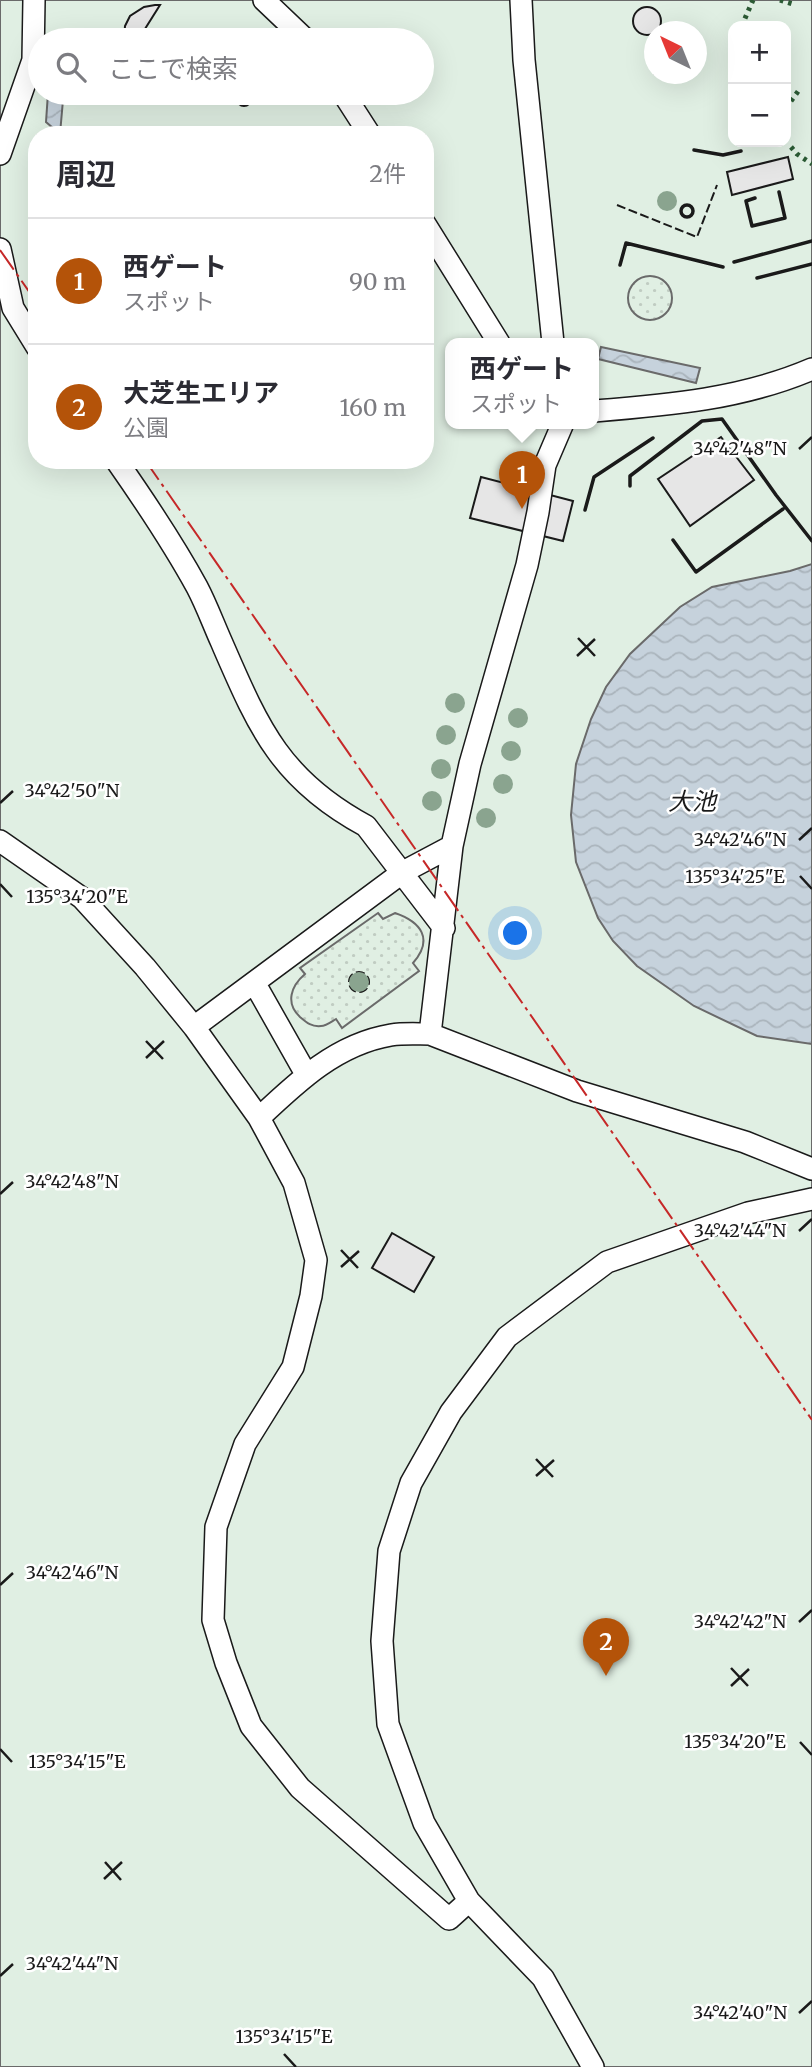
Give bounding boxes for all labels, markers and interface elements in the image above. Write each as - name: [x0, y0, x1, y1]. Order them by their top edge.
- north arrow: [644, 21, 707, 84]
- map controls: [728, 21, 791, 147]
- button: +: [728, 21, 791, 84]
- search box: [28, 28, 434, 105]
- icon: search: [52, 48, 90, 86]
- text: ここで検索: [108, 52, 238, 85]
- button: −: [728, 84, 791, 147]
- text: 周辺: [56, 155, 116, 193]
- text: 2件: [369, 159, 406, 188]
- text: 西ゲート: [123, 250, 227, 283]
- text: 1: [74, 267, 84, 296]
- text: 90 m: [349, 267, 406, 296]
- text: スポット: [123, 287, 215, 316]
- popup: [445, 338, 599, 429]
- text: 西ゲート: [470, 352, 574, 385]
- text: 大芝生エリア: [123, 376, 279, 409]
- text: スポット: [470, 389, 562, 418]
- text: 2: [72, 393, 86, 422]
- text: 160 m: [340, 393, 406, 422]
- text: 公園: [123, 413, 169, 442]
- text: 34°42'48"N: [693, 437, 787, 460]
- pin: 1: [499, 451, 545, 509]
- text: 34°42'50"N: [25, 779, 120, 802]
- water label: 大池: [668, 786, 718, 817]
- text: 34°42'46"N: [694, 828, 786, 851]
- text: 135°34'25"E: [685, 865, 785, 888]
- text: 135°34'20"E: [26, 885, 128, 908]
- your location: [498, 916, 532, 950]
- text: 34°42'48"N: [25, 1170, 119, 1193]
- text: 34°42'44"N: [694, 1219, 786, 1242]
- text: 34°42'46"N: [26, 1561, 118, 1584]
- text: 34°42'42"N: [694, 1610, 786, 1633]
- pin: 2: [583, 1618, 629, 1676]
- text: 135°34'20"E: [684, 1730, 786, 1753]
- text: 135°34'15"E: [28, 1750, 126, 1773]
- text: 34°42'44"N: [26, 1952, 118, 1975]
- text: 34°42'40"N: [693, 2001, 787, 2024]
- text: 135°34'15"E: [235, 2025, 333, 2048]

